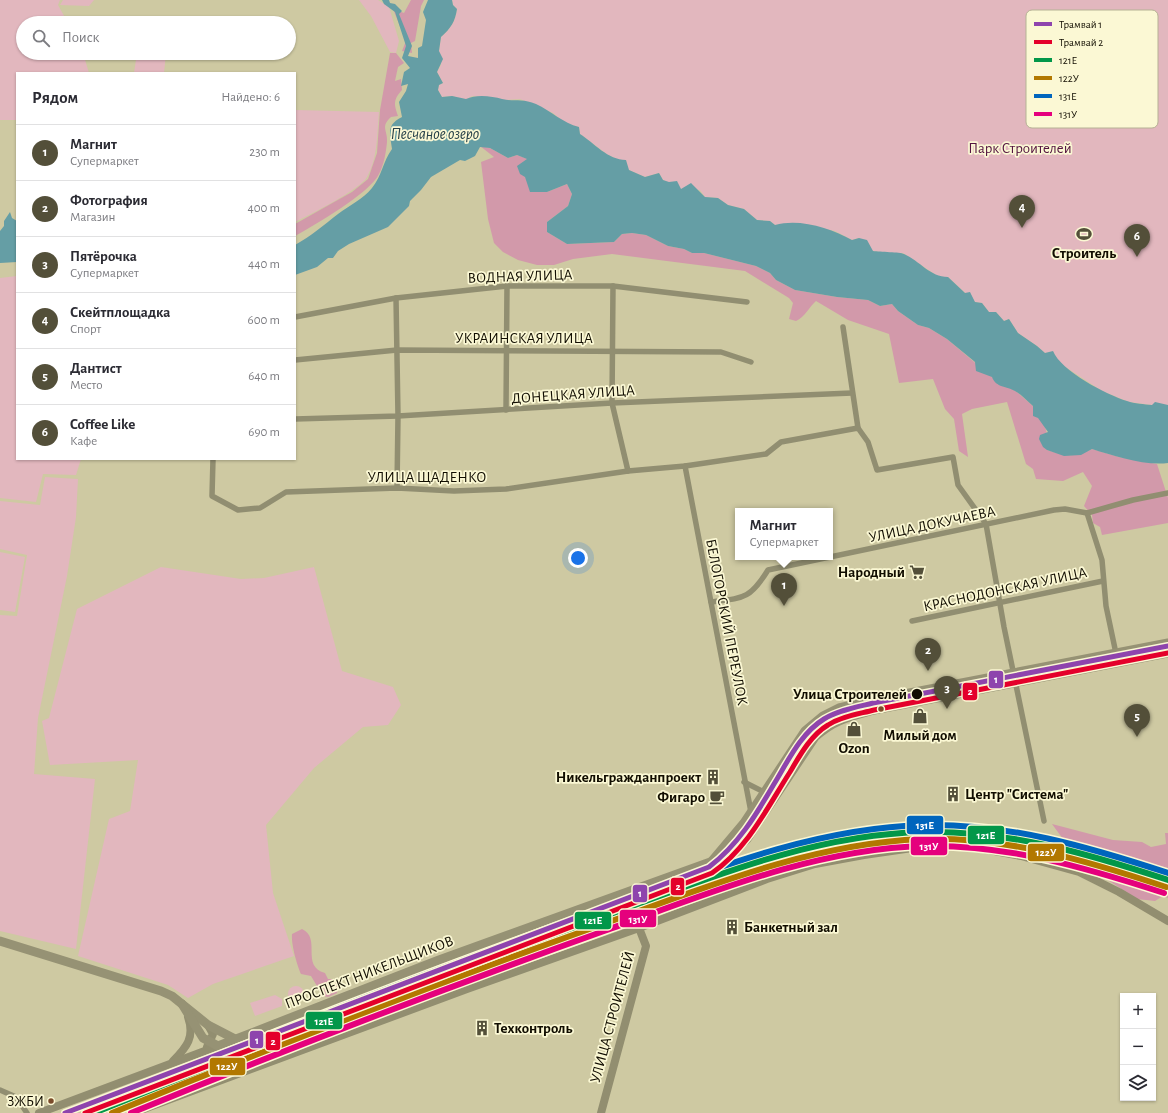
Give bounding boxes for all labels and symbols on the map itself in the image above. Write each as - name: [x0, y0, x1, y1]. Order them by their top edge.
- legend: [1026, 10, 1158, 128]
- text: Трамвай 1: [1059, 19, 1102, 30]
- text: Трамвай 2: [1059, 37, 1103, 48]
- text: 121Е: [1059, 55, 1078, 66]
- text: 122У: [1059, 73, 1079, 84]
- text: 131Е: [1059, 91, 1077, 102]
- text: 131У: [1059, 109, 1077, 120]
- water label: Песчаное озеро: [391, 126, 479, 143]
- park label: Парк Строителей: [968, 141, 1072, 156]
- pin: 4: [1009, 195, 1035, 228]
- pin: 6: [1124, 224, 1150, 257]
- sports icon: Строитель: [1075, 225, 1093, 243]
- place label: Строитель: [1052, 246, 1116, 261]
- street label: ВОДНАЯ УЛИЦА: [467, 267, 573, 286]
- street label: УКРАИНСКАЯ УЛИЦА: [455, 331, 593, 346]
- street label: ДОНЕЦКАЯ УЛИЦА: [511, 383, 635, 406]
- street label: УЛИЦА ЩАДЕНКО: [368, 470, 486, 485]
- street label: УЛИЦА ДОКУЧАЕВА: [868, 504, 997, 545]
- street label: БЕЛОГОРСКИЙ ПЕРЕУЛОК: [703, 538, 750, 707]
- your location: [568, 548, 588, 568]
- supermarket icon: Народный: [908, 563, 926, 581]
- place label: Народный: [838, 565, 905, 580]
- street label: КРАСНОДОНСКАЯ УЛИЦА: [922, 565, 1088, 614]
- pin: 1: [771, 573, 797, 606]
- pin: 2: [915, 638, 941, 671]
- line badge: 1: [988, 670, 1004, 689]
- text: 1: [994, 674, 998, 685]
- pin: 3: [934, 676, 960, 709]
- line badge: 2: [962, 682, 978, 701]
- text: 2: [967, 686, 973, 697]
- place label: Улица Строителей: [793, 687, 907, 702]
- marker: Улица Строителей: [910, 687, 924, 701]
- unlabelled marker: [876, 704, 886, 714]
- pin: 5: [1124, 704, 1150, 737]
- shop icon: Милый дом: [911, 707, 929, 725]
- shop icon: Ozon: [845, 720, 863, 738]
- place label: Милый дом: [883, 728, 957, 743]
- place label: Ozon: [838, 741, 870, 756]
- building icon: Никельгражданпроект: [704, 768, 722, 786]
- place label: Никельгражданпроект: [556, 770, 701, 785]
- building icon: Центр "Система": [944, 785, 962, 803]
- place label: Центр "Система": [965, 787, 1068, 802]
- cafe icon: Фигаро: [708, 788, 726, 806]
- place label: Фигаро: [657, 790, 705, 805]
- line badge: 131Е: [906, 815, 944, 835]
- text: 131Е: [916, 820, 934, 831]
- line badge: 121Е: [967, 825, 1005, 845]
- text: 121Е: [976, 830, 996, 841]
- line badge: 131У: [910, 836, 948, 856]
- text: 131У: [919, 841, 939, 852]
- line badge: 122У: [1027, 843, 1065, 862]
- text: 122У: [1036, 847, 1057, 858]
- line badge: 2: [670, 877, 685, 896]
- text: 2: [675, 881, 681, 892]
- line badge: 1: [632, 884, 648, 903]
- text: 1: [638, 888, 642, 899]
- line badge: 131У: [619, 909, 657, 928]
- line badge: 121Е: [574, 911, 612, 930]
- text: 131У: [628, 914, 648, 925]
- text: 121Е: [583, 915, 603, 926]
- building icon: Банкетный зал: [723, 918, 741, 936]
- place label: Банкетный зал: [744, 920, 838, 935]
- street label: ПРОСПЕКТ НИКЕЛЬЩИКОВ: [283, 933, 455, 1012]
- street label: УЛИЦА СТРОИТЕЛЕЙ: [588, 950, 637, 1085]
- line badge: 121Е: [305, 1011, 343, 1030]
- text: 121Е: [314, 1016, 334, 1027]
- building icon: Техконтроль: [473, 1019, 491, 1037]
- place label: Техконтроль: [494, 1021, 572, 1036]
- line badge: 1: [249, 1030, 264, 1049]
- line badge: 2: [265, 1031, 281, 1051]
- text: 1: [255, 1035, 259, 1046]
- text: 2: [270, 1036, 276, 1047]
- line badge: 122У: [209, 1057, 246, 1076]
- text: 122У: [217, 1061, 238, 1072]
- place label: ЗЖБИ: [7, 1095, 44, 1109]
- marker: ЗЖБИ: [46, 1096, 56, 1106]

